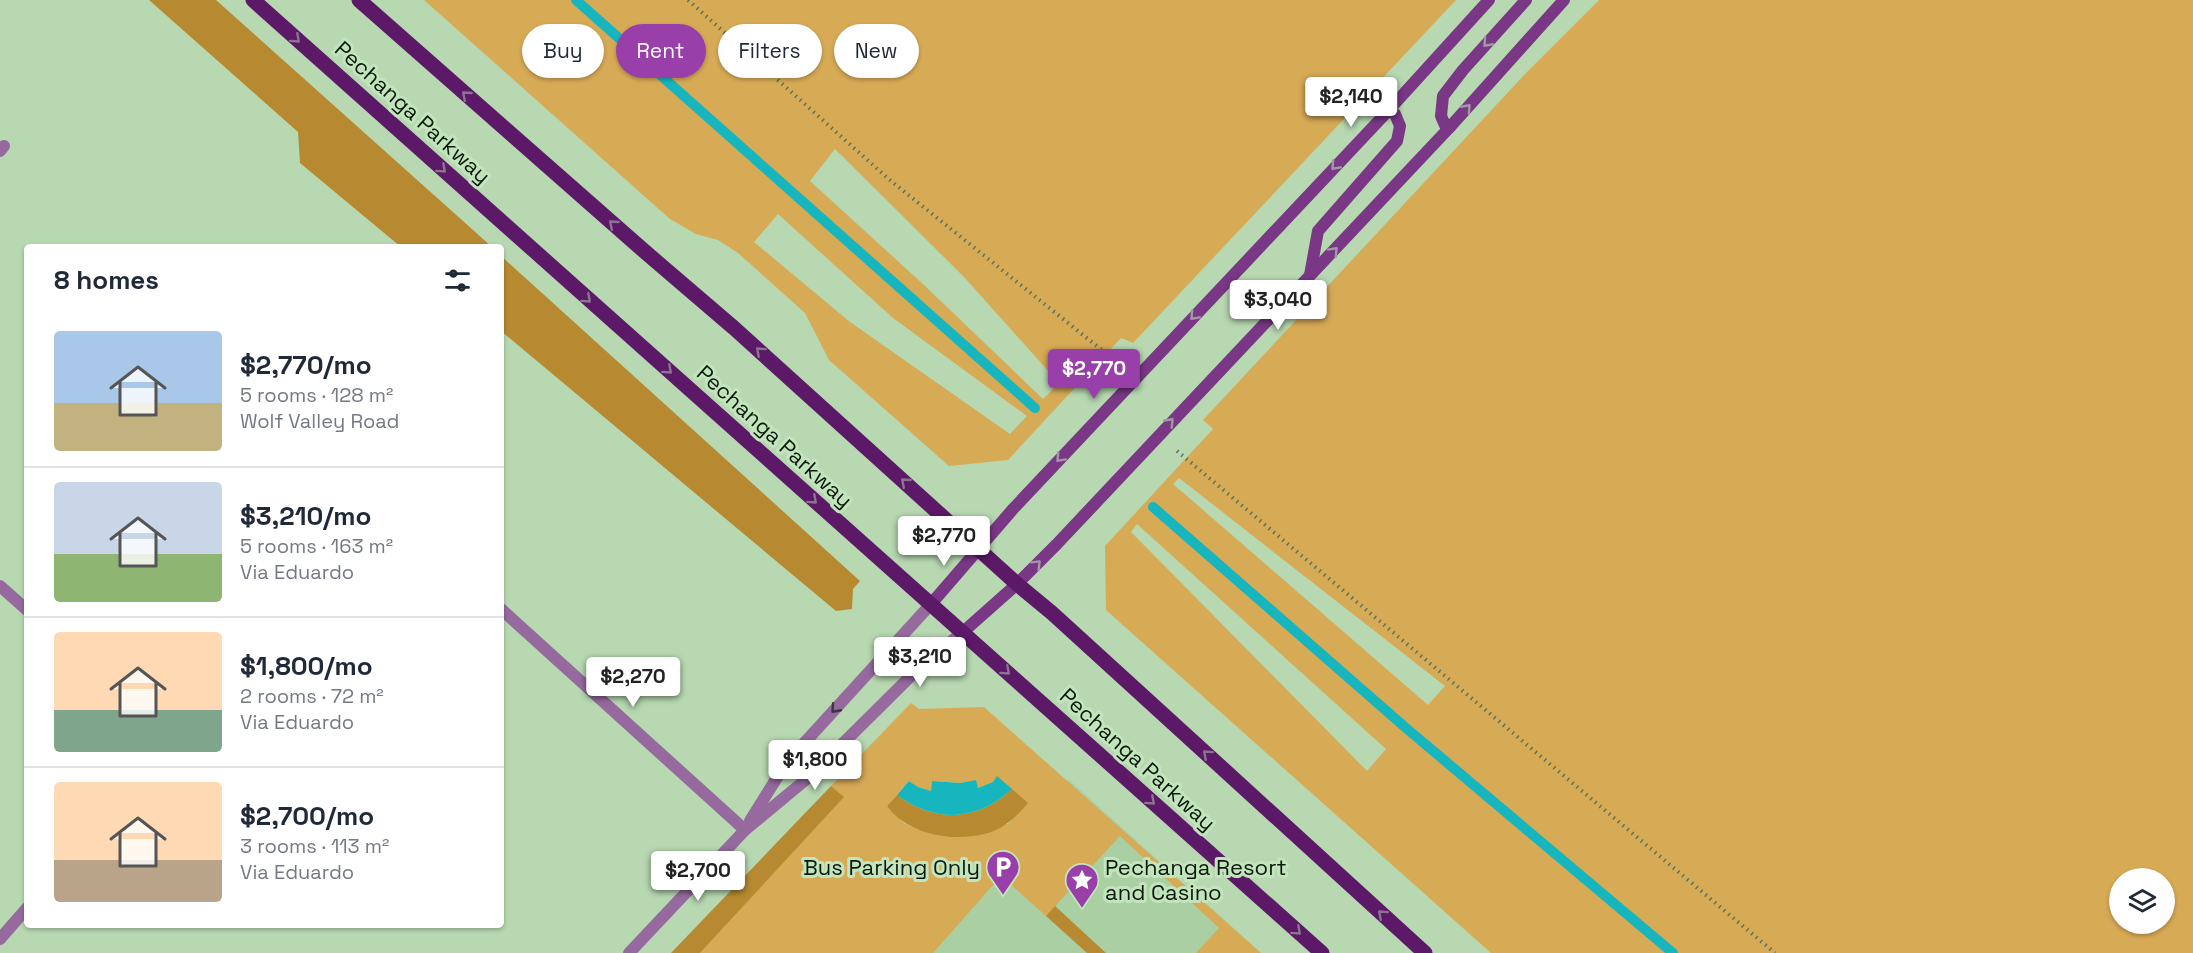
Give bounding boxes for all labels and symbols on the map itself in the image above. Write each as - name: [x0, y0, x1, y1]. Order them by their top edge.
- one-way arrow: [290, 32, 300, 43]
- street label: Pechanga Parkway: [329, 35, 497, 189]
- one-way arrow: [1483, 37, 1494, 47]
- pin: $2,140: [1302, 77, 1400, 128]
- one-way arrow: [462, 91, 473, 102]
- one-way arrow: [1460, 104, 1471, 115]
- one-way arrow: [1332, 159, 1343, 170]
- one-way arrow: [435, 162, 446, 173]
- one-way arrow: [609, 220, 620, 231]
- one-way arrow: [1327, 247, 1338, 257]
- pin: $3,040: [1229, 280, 1327, 331]
- one-way arrow: [581, 292, 591, 303]
- one-way arrow: [1190, 310, 1201, 320]
- one-way arrow: [756, 348, 767, 359]
- pin: $2,770: [1045, 349, 1143, 400]
- street label: Pechanga Parkway: [691, 359, 859, 513]
- one-way arrow: [661, 363, 671, 374]
- one-way arrow: [1163, 419, 1174, 430]
- one-way arrow: [1056, 452, 1067, 462]
- one-way arrow: [901, 478, 912, 489]
- one-way arrow: [806, 493, 817, 504]
- pin: $2,770: [895, 516, 993, 567]
- one-way arrow: [1029, 561, 1040, 572]
- pin: $3,210: [871, 637, 969, 688]
- pin: $2,270: [584, 657, 682, 708]
- one-way arrow: [999, 664, 1010, 675]
- street label: Pechanga Parkway: [1054, 682, 1222, 836]
- one-way arrow: [831, 702, 842, 713]
- pin: $1,800: [766, 740, 864, 791]
- one-way arrow: [1203, 750, 1213, 761]
- one-way arrow: [1145, 794, 1156, 805]
- parking icon: Bus Parking Only: [985, 849, 1021, 896]
- pin: $2,700: [649, 851, 747, 902]
- place label: Bus Parking Only: [803, 853, 980, 881]
- place label: Pechanga Resort and Casino: [1105, 853, 1287, 906]
- place icon: Pechanga Resort and Casino: [1064, 862, 1100, 909]
- one-way arrow: [1378, 910, 1389, 921]
- one-way arrow: [1290, 924, 1301, 935]

